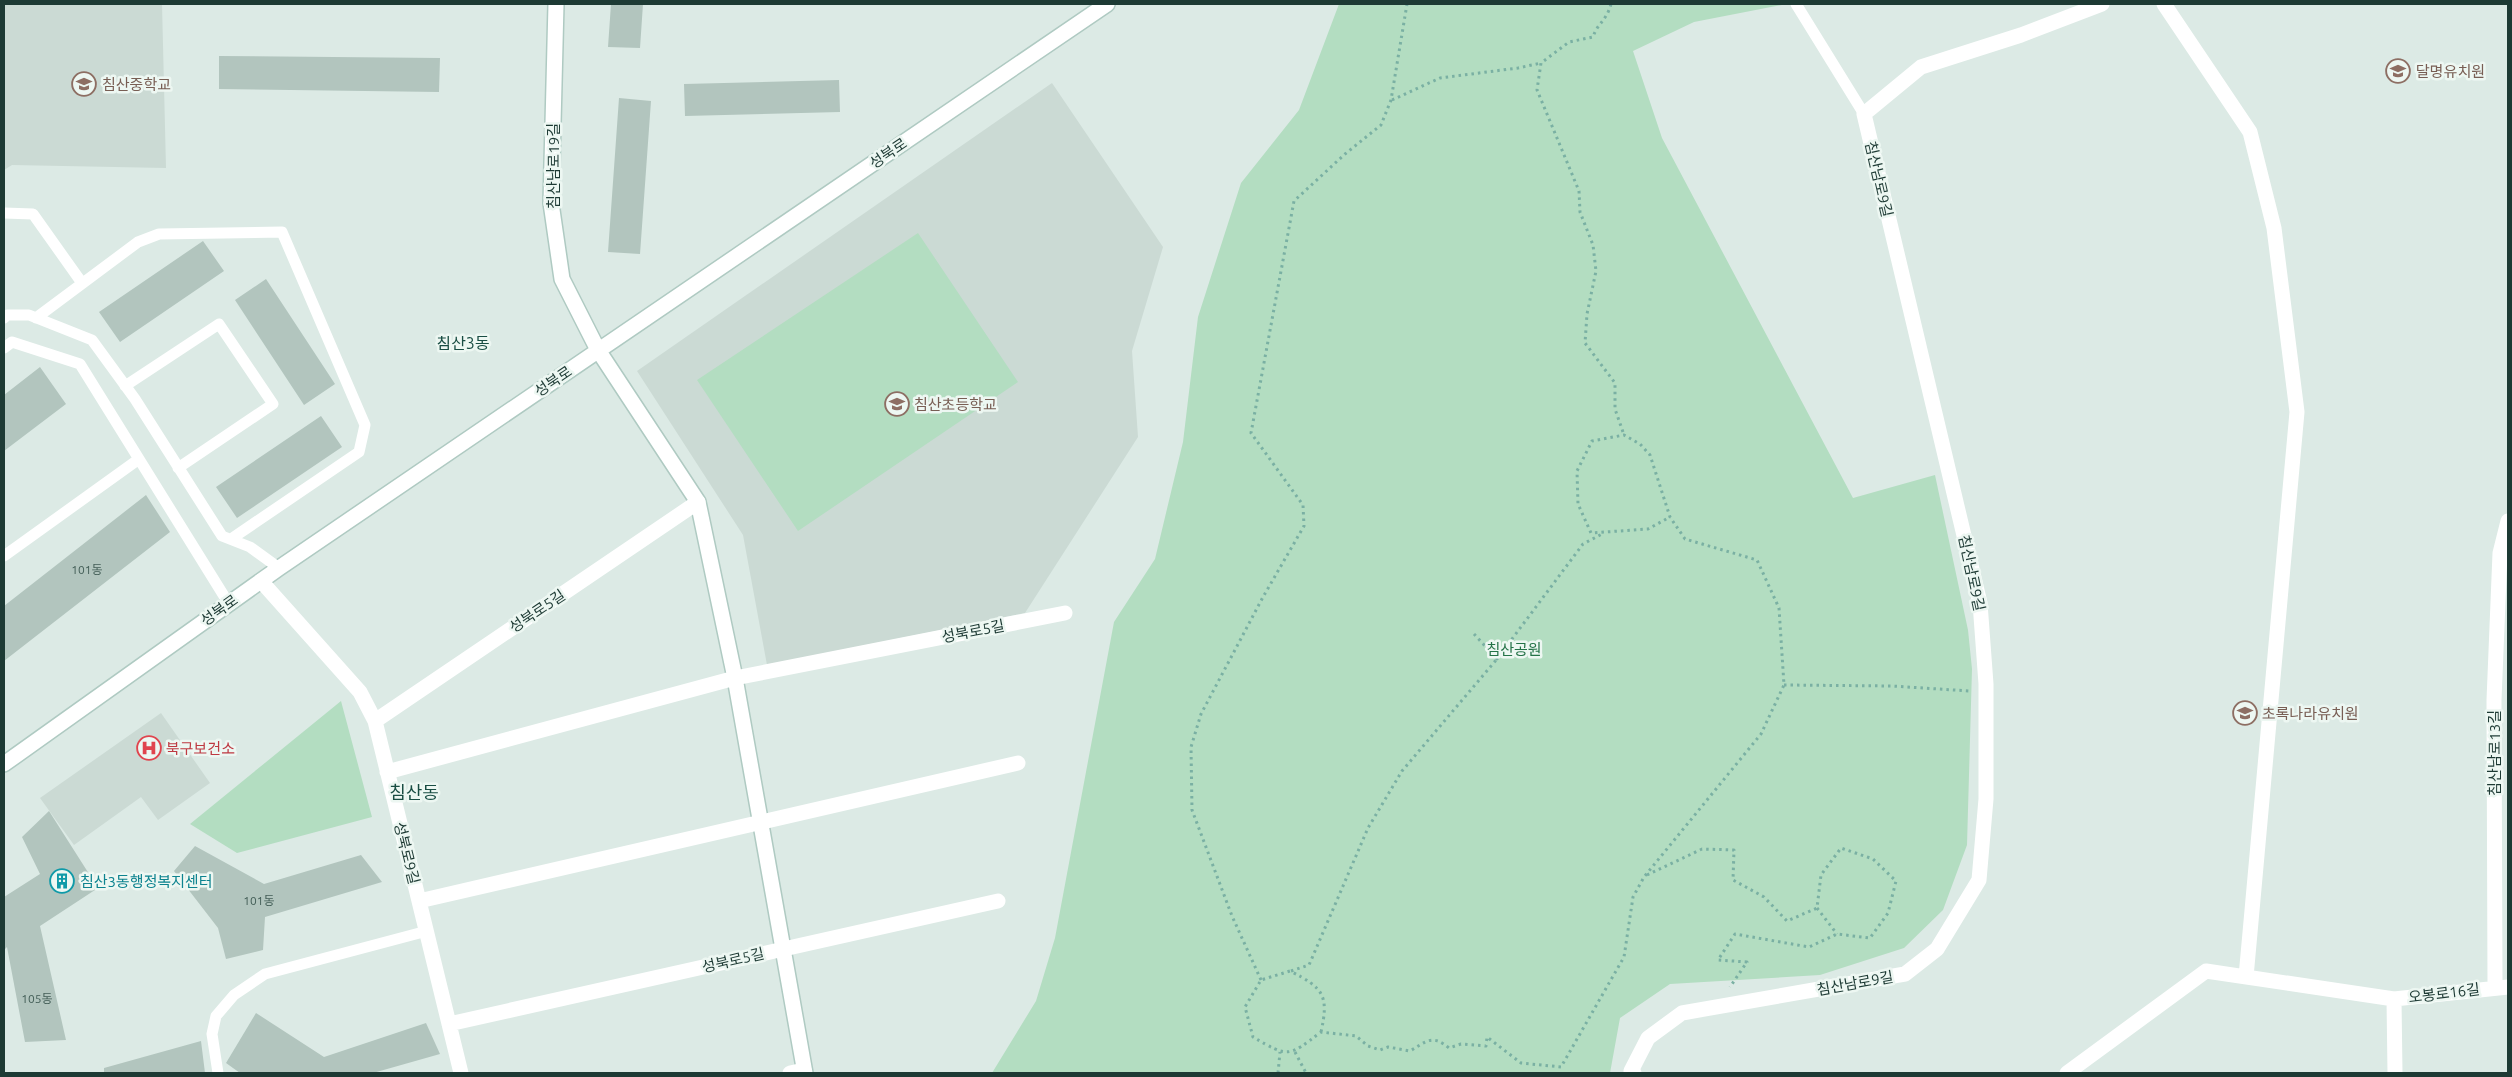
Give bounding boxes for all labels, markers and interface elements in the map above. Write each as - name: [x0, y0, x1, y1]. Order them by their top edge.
- school or university icon: 달명유치원: [2385, 58, 2411, 84]
- place label: 달명유치원: [2416, 63, 2485, 80]
- school or university icon: 침산중학교: [71, 71, 97, 97]
- place label: 침산중학교: [102, 76, 171, 93]
- street label: 침산남로19길: [545, 123, 562, 209]
- street label: 성북로: [866, 134, 910, 172]
- street label: 침산남로9길: [1862, 139, 1896, 219]
- district label: 침산3동: [436, 334, 490, 352]
- street label: 성북로: [531, 362, 575, 400]
- school or university icon: 침산초등학교: [884, 391, 910, 417]
- place label: 침산초등학교: [914, 396, 997, 413]
- street label: 침산남로9길: [1956, 533, 1988, 613]
- house number: 101동: [71, 563, 103, 576]
- street label: 성북로5길: [506, 586, 568, 636]
- street label: 성북로: [197, 591, 241, 629]
- street label: 성북로5길: [940, 617, 1006, 645]
- park label: 침산공원: [1486, 641, 1542, 658]
- school or university icon: 초록나라유치원: [2232, 700, 2258, 726]
- place label: 초록나라유치원: [2262, 705, 2359, 722]
- street label: 침산남로13길: [2486, 710, 2503, 796]
- hospital icon: 북구보건소: [136, 735, 162, 761]
- place label: 북구보건소: [166, 740, 235, 757]
- district label: 침산동: [389, 782, 439, 802]
- street label: 성북로9길: [391, 820, 423, 886]
- building icon: 침산3동행정복지센터: [49, 868, 75, 894]
- place label: 침산3동행정복지센터: [80, 873, 213, 890]
- house number: 101동: [243, 894, 275, 907]
- street label: 성북로5길: [700, 945, 766, 975]
- street label: 침산남로9길: [1815, 968, 1895, 998]
- street label: 오봉로16길: [2407, 980, 2481, 1006]
- house number: 105동: [21, 992, 53, 1005]

